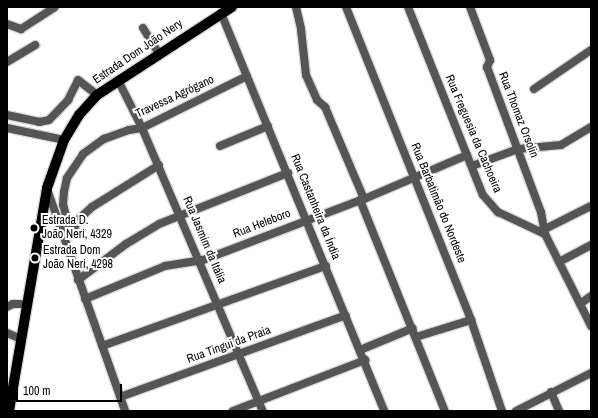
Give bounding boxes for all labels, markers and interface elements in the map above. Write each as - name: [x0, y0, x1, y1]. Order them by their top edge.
- street label: Estrada Dom João Nery: [90, 17, 186, 87]
- street label: Rua Thomaz Orsolin: [495, 70, 541, 160]
- street label: Travessa Agrógano: [133, 72, 217, 122]
- street label: Rua Freguesia da Cachoeira: [442, 73, 504, 195]
- street label: Rua Barbatimão do Nordeste: [407, 141, 469, 265]
- street label: Rua Castanheira da Índia: [287, 152, 343, 262]
- street label: Rua Jasmim da Itália: [179, 194, 229, 286]
- street label: Rua Heleboro: [231, 206, 293, 242]
- place label: Estrada D. João Neri, 4329: [42, 214, 112, 242]
- marker: Estrada D. João Neri, 4329: [29, 223, 39, 233]
- place label: Estrada Dom João Neri, 4298: [43, 244, 113, 272]
- marker: Estrada Dom João Neri, 4298: [30, 253, 40, 263]
- street label: Rua Tingui da Praia: [185, 323, 273, 367]
- scale bar: [18, 376, 124, 402]
- text: 100 m: [23, 383, 50, 399]

